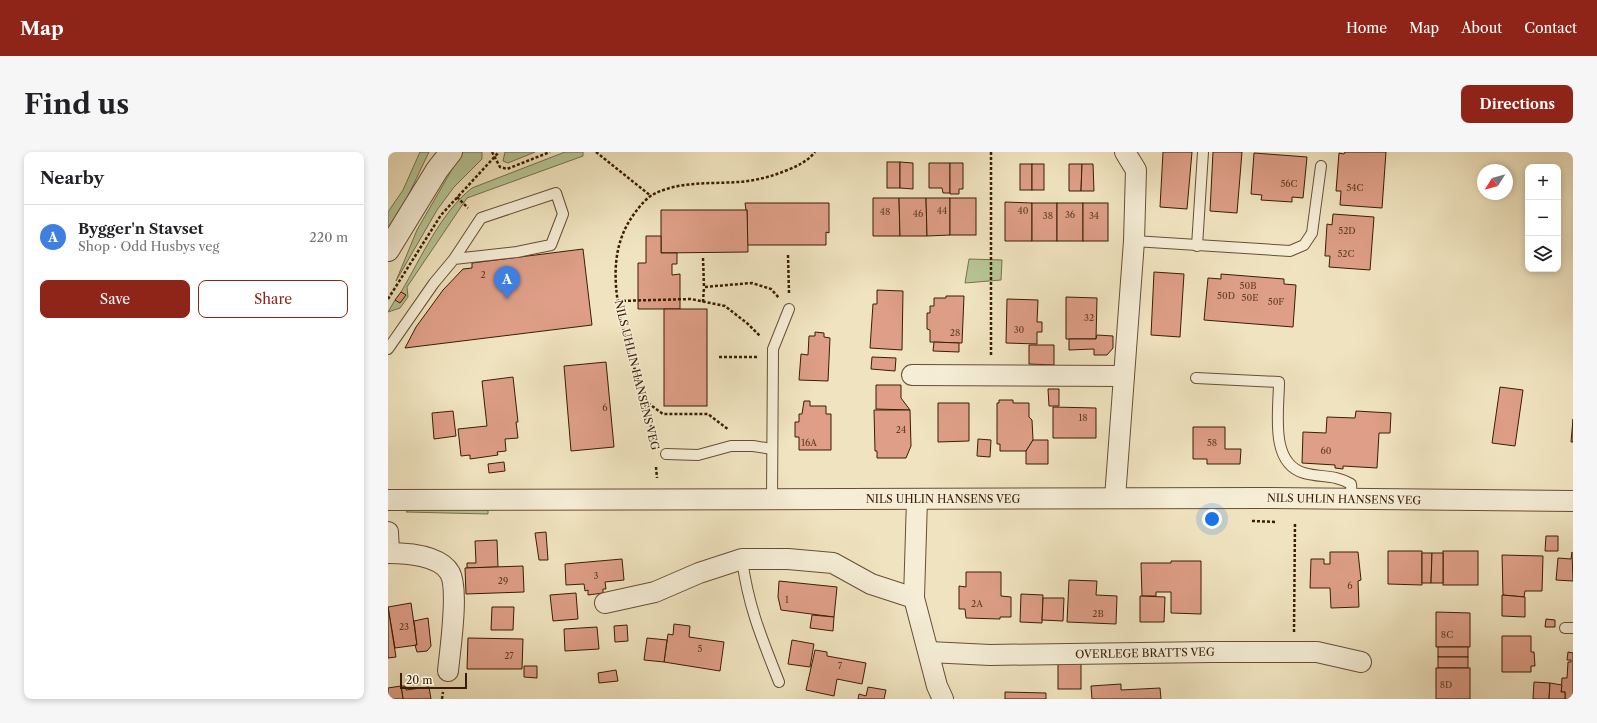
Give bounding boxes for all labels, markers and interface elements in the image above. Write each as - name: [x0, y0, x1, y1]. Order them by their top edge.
- text: Map: [20, 17, 64, 40]
- text: Home: [1346, 19, 1387, 37]
- text: Map: [1409, 19, 1439, 37]
- text: About: [1461, 19, 1502, 37]
- text: Contact: [1524, 19, 1577, 37]
- button: Directions: [1461, 85, 1573, 123]
- text: Find us: [24, 87, 129, 121]
- north arrow: [1477, 164, 1513, 200]
- map controls: [1525, 164, 1561, 272]
- button: +: [1525, 164, 1561, 200]
- text: Nearby: [40, 168, 104, 188]
- house number: 56C: [1280, 178, 1298, 189]
- house number: 54C: [1346, 182, 1364, 193]
- button: −: [1525, 200, 1561, 236]
- house number: 44: [937, 205, 947, 216]
- house number: 40: [1018, 205, 1029, 216]
- house number: 48: [880, 206, 890, 217]
- house number: 46: [913, 208, 923, 219]
- house number: 36: [1065, 209, 1075, 220]
- house number: 38: [1043, 210, 1053, 221]
- house number: 34: [1089, 210, 1099, 221]
- text: Bygger'n Stavset: [78, 219, 204, 238]
- house number: 52D: [1338, 225, 1356, 236]
- text: A: [48, 229, 58, 245]
- text: 220 m: [309, 229, 348, 245]
- button: layers: [1525, 236, 1561, 272]
- text: Shop · Odd Husbys veg: [78, 238, 219, 254]
- house number: 52C: [1337, 248, 1355, 259]
- pin: A: [494, 266, 520, 299]
- house number: 2: [480, 269, 486, 280]
- button: Save: [40, 280, 190, 318]
- button: Share: [198, 280, 348, 318]
- house number: 50B: [1240, 280, 1256, 291]
- house number: 50D: [1217, 290, 1235, 301]
- house number: 50E: [1242, 292, 1258, 303]
- house number: 50F: [1268, 296, 1284, 307]
- street label: NILS UHLIN HANSENS VEG: [612, 298, 663, 452]
- house number: 32: [1084, 312, 1094, 323]
- house number: 30: [1014, 324, 1025, 335]
- house number: 28: [950, 327, 960, 338]
- house number: 6: [602, 402, 608, 413]
- house number: 18: [1078, 412, 1088, 423]
- house number: 24: [896, 424, 906, 435]
- house number: 16A: [801, 437, 817, 448]
- house number: 58: [1207, 437, 1217, 448]
- house number: 60: [1321, 445, 1332, 456]
- street label: NILS UHLIN HANSENS VEG: [1267, 491, 1422, 507]
- street label: NILS UHLIN HANSENS VEG: [866, 492, 1020, 506]
- your location: [1202, 509, 1222, 529]
- house number: 3: [594, 570, 599, 581]
- house number: 29: [498, 575, 508, 586]
- house number: 6: [1347, 580, 1353, 591]
- house number: 1: [785, 594, 789, 605]
- house number: 2A: [971, 598, 983, 609]
- house number: 2B: [1092, 608, 1104, 619]
- house number: 23: [399, 621, 409, 632]
- house number: 8C: [1441, 629, 1453, 640]
- house number: 5: [698, 643, 703, 654]
- street label: OVERLEGE BRATTS VEG: [1075, 645, 1215, 661]
- house number: 27: [504, 650, 514, 661]
- house number: 7: [838, 660, 843, 671]
- scale bar: [400, 671, 467, 690]
- text: 20 m: [406, 673, 432, 687]
- house number: 8D: [1440, 679, 1452, 690]

